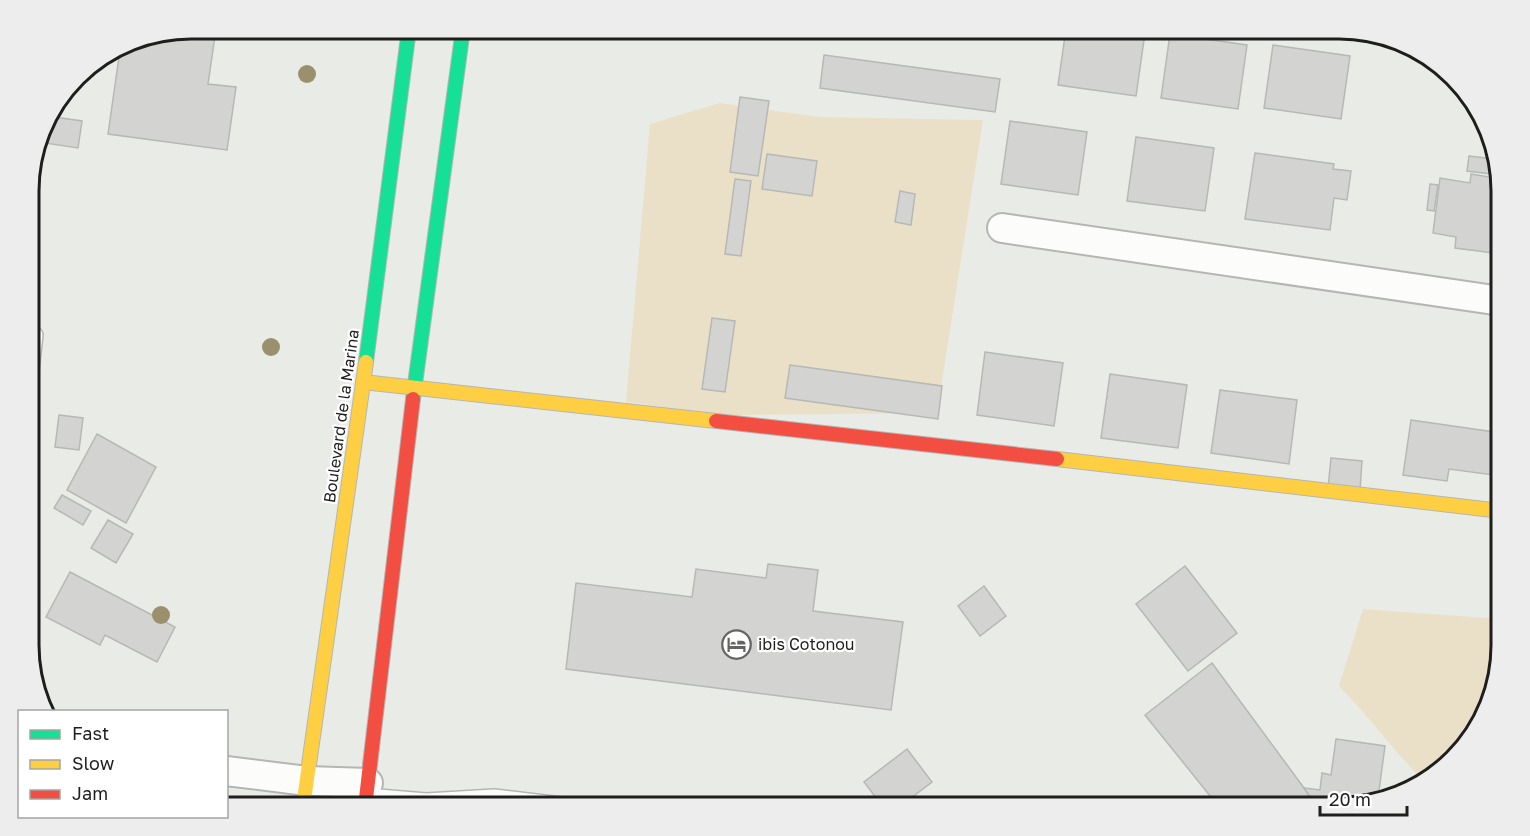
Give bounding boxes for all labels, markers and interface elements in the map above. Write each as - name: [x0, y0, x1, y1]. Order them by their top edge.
- street label: Boulevard de la Marina: [319, 328, 363, 504]
- hotel icon: ibis Cotonou: [721, 628, 753, 660]
- place label: ibis Cotonou: [758, 634, 855, 654]
- legend: [18, 710, 228, 818]
- text: Fast: [72, 722, 109, 744]
- text: Slow: [72, 752, 115, 774]
- scale bar: [1320, 779, 1407, 817]
- text: Jam: [72, 782, 108, 804]
- text: 20 m: [1329, 788, 1371, 810]

